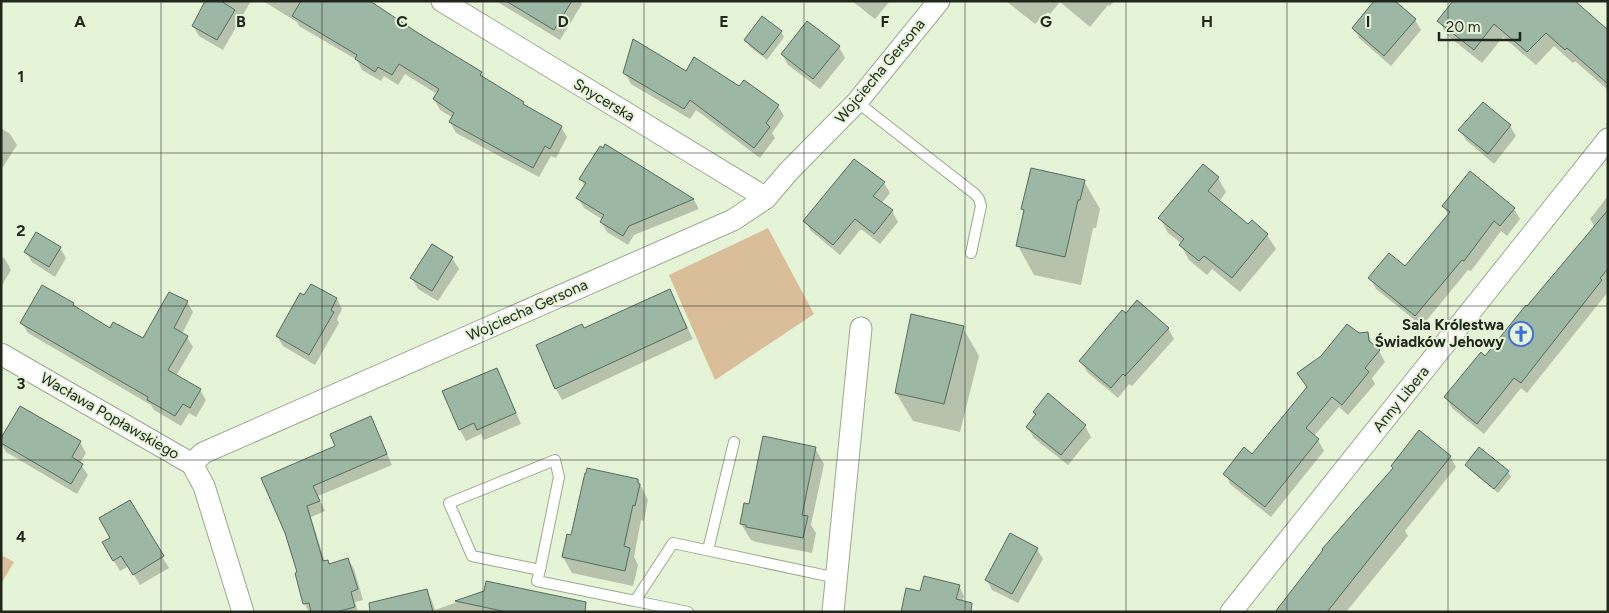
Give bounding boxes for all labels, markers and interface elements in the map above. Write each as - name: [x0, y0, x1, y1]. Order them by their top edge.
- scale bar: [1439, 10, 1520, 42]
- text: A: [74, 12, 86, 31]
- text: B: [236, 12, 246, 31]
- text: C: [396, 12, 408, 31]
- text: D: [557, 12, 569, 31]
- text: E: [719, 12, 729, 31]
- text: F: [881, 12, 890, 31]
- text: G: [1040, 12, 1052, 31]
- text: H: [1201, 12, 1213, 31]
- text: I: [1366, 12, 1370, 31]
- street label: Wojciecha Gersona: [831, 15, 929, 127]
- text: 20 m: [1446, 18, 1480, 36]
- text: 1: [18, 67, 24, 86]
- street label: Snycerska: [570, 75, 638, 125]
- text: 2: [16, 221, 26, 240]
- street label: Wojciecha Gersona: [464, 275, 590, 345]
- place label: Sala Królestwa Świadków Jehowy: [1375, 316, 1504, 351]
- church icon: Sala Królestwa Świadków Jehowy: [1508, 321, 1534, 347]
- street label: Anny Libera: [1369, 362, 1433, 436]
- street label: Wacława Popławskiego: [37, 369, 183, 463]
- text: 3: [17, 374, 26, 393]
- text: 4: [16, 527, 26, 546]

